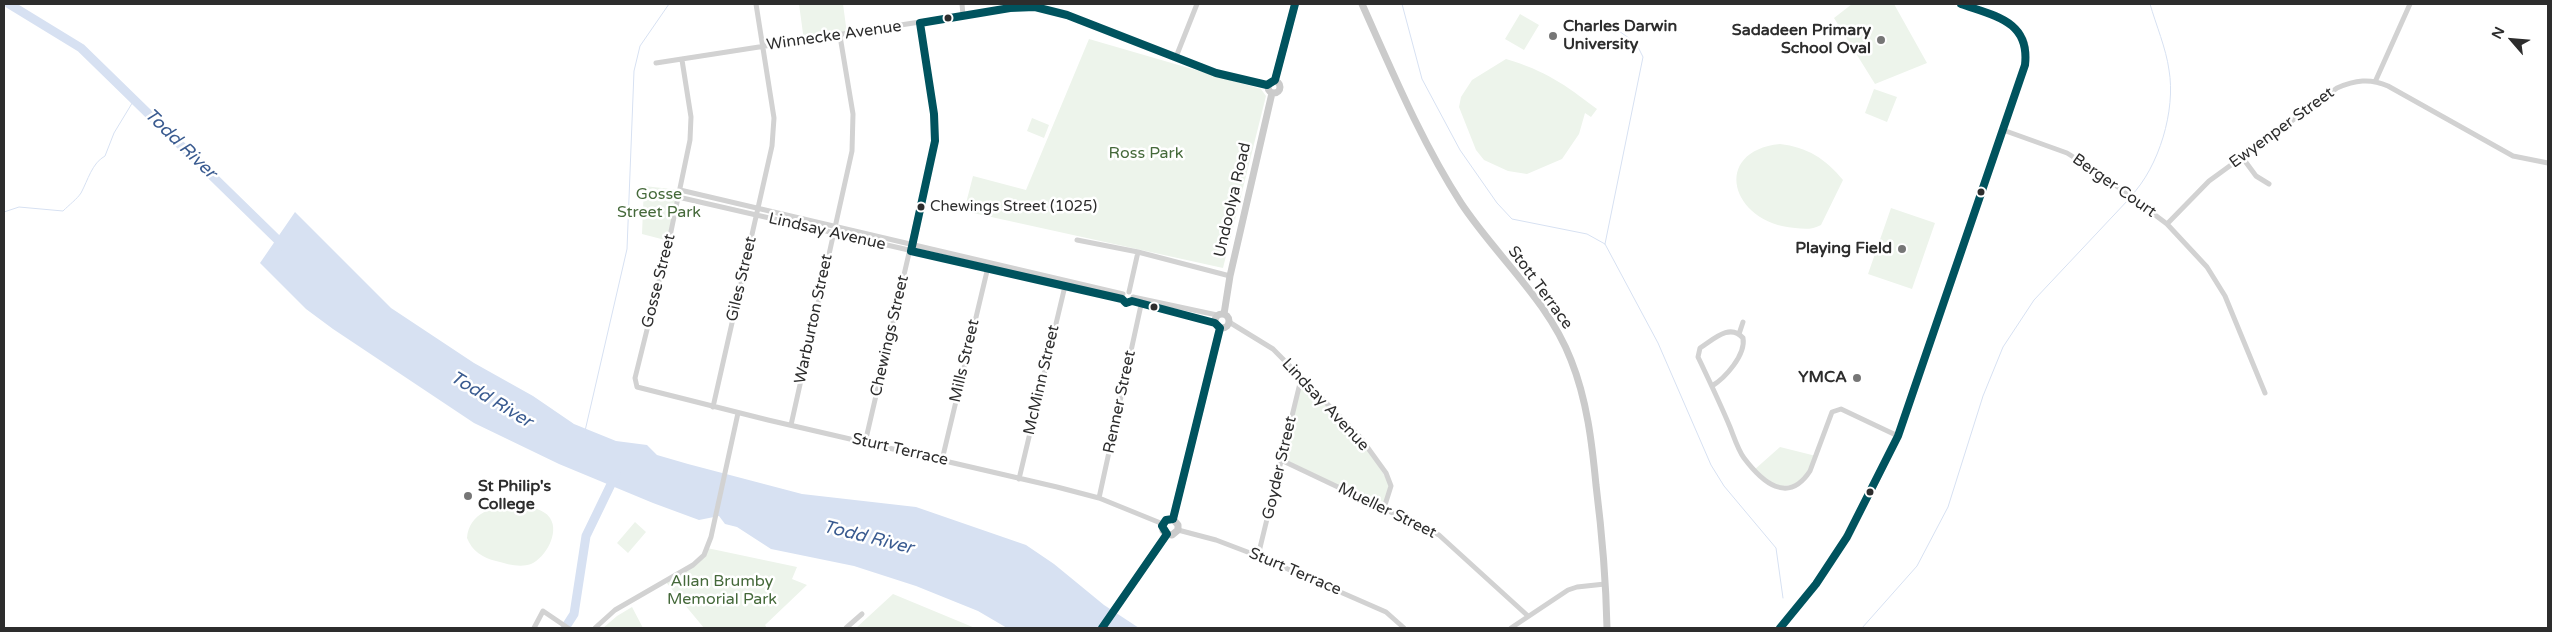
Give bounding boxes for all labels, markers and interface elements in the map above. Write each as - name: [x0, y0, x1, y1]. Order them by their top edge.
- unlabelled marker: [943, 13, 953, 23]
- north arrow: [2487, 15, 2537, 65]
- street label: Winnecke Avenue: [765, 17, 903, 55]
- place label: Charles Darwin University: [1563, 17, 1677, 55]
- place label: Sadadeen Primary School Oval: [1732, 21, 1871, 59]
- text: N: [2488, 24, 2508, 42]
- marker: Charles Darwin University: [1547, 30, 1559, 42]
- marker: Sadadeen Primary School Oval: [1875, 34, 1887, 46]
- street label: Ewyenper Street: [2226, 83, 2338, 173]
- water label: Todd River: [139, 104, 221, 184]
- street label: Undoolya Road: [1210, 141, 1256, 259]
- park label: Ross Park: [1109, 144, 1183, 164]
- street label: Berger Court: [2068, 150, 2160, 222]
- park label: Gosse Street Park: [617, 185, 701, 223]
- unlabelled marker: [1976, 187, 1986, 197]
- place label: Chewings Street (1025): [930, 198, 1097, 216]
- marker: Chewings Street (1025): [916, 202, 926, 212]
- street label: Lindsay Avenue: [767, 209, 887, 255]
- street label: Gosse Street: [638, 232, 680, 330]
- street label: Giles Street: [723, 235, 761, 323]
- place label: Playing Field: [1795, 239, 1892, 259]
- street label: Stott Terrace: [1503, 243, 1577, 333]
- marker: Playing Field: [1896, 243, 1908, 255]
- street label: Warburton Street: [791, 252, 837, 386]
- street label: Chewings Street: [867, 273, 913, 399]
- unlabelled marker: [1149, 302, 1159, 312]
- street label: Mills Street: [946, 318, 984, 404]
- street label: McMinn Street: [1020, 323, 1064, 437]
- street label: Renner Street: [1100, 349, 1140, 455]
- street label: Lindsay Avenue: [1277, 355, 1373, 455]
- water label: Todd River: [446, 367, 536, 433]
- place label: YMCA: [1798, 368, 1847, 388]
- marker: YMCA: [1851, 372, 1863, 384]
- street label: Goyder Street: [1259, 415, 1301, 521]
- street label: Sturt Terrace: [850, 430, 950, 470]
- place label: St Philip's College: [478, 477, 551, 515]
- street label: Mueller Street: [1335, 479, 1439, 543]
- unlabelled marker: [1865, 487, 1875, 497]
- marker: St Philip's College: [462, 490, 474, 502]
- water label: Todd River: [821, 516, 915, 560]
- street label: Sturt Terrace: [1246, 544, 1344, 600]
- park label: Allan Brumby Memorial Park: [667, 572, 777, 610]

